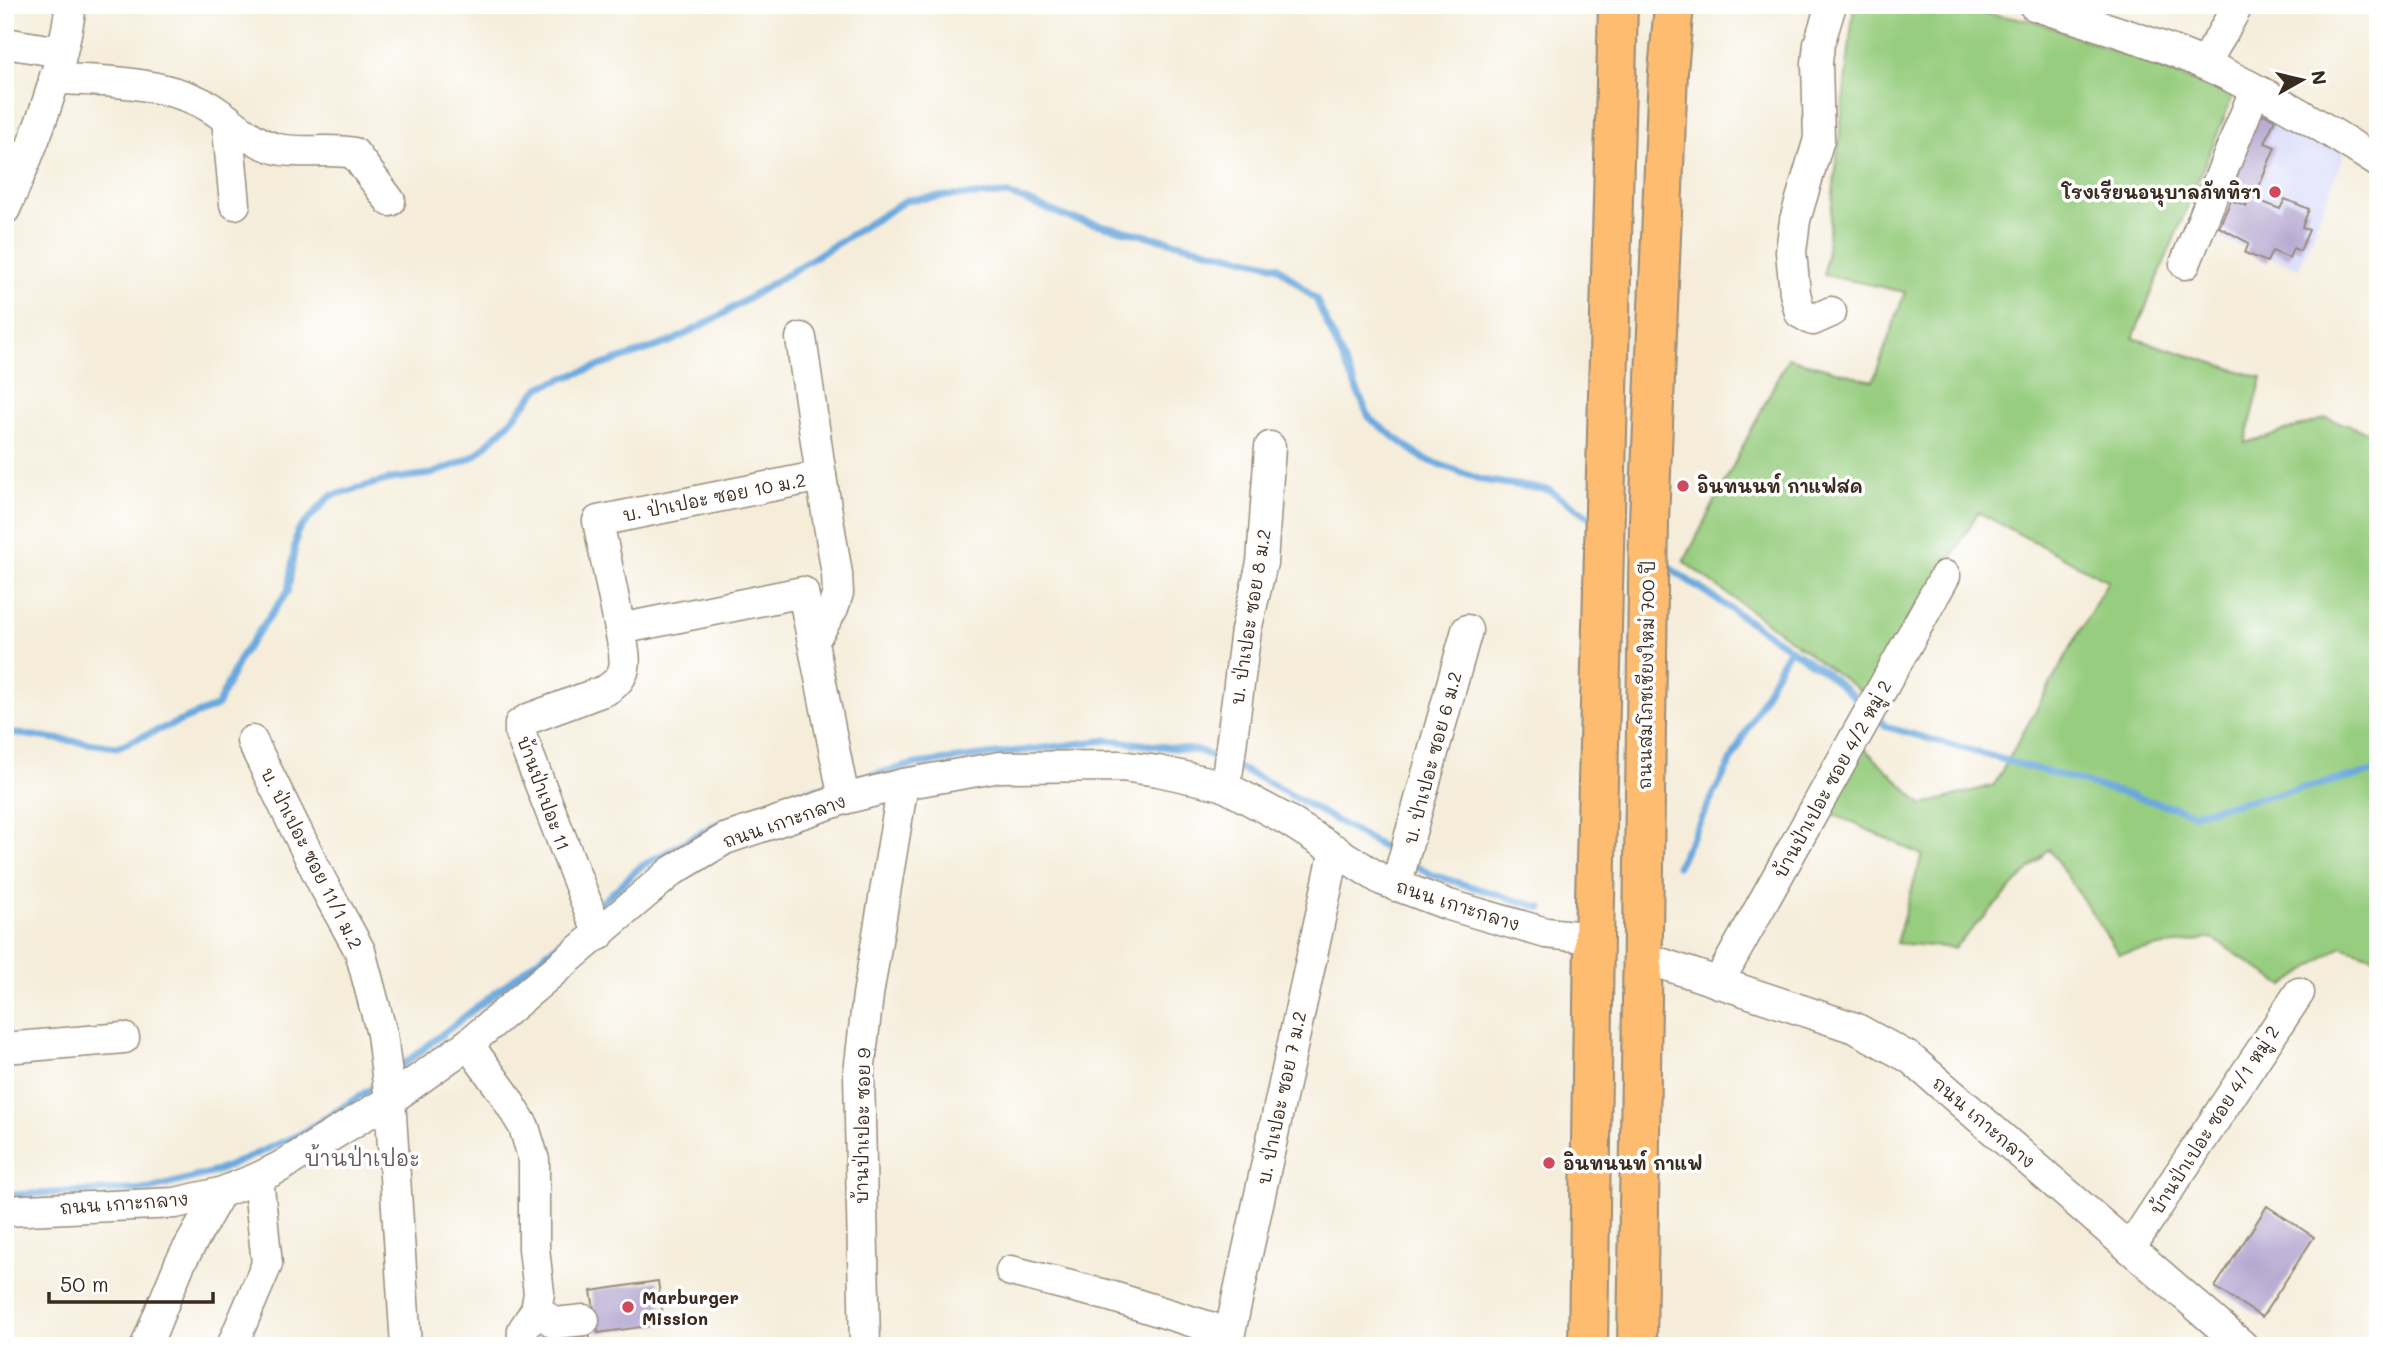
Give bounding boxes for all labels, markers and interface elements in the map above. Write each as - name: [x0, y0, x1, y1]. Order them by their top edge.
- north arrow: [2268, 46, 2338, 116]
- text: N: [2306, 69, 2333, 86]
- place label: โรงเรียนอนุบาลภัททิรา: [2060, 179, 2261, 207]
- marker: โรงเรียนอนุบาลภัททิรา: [2267, 184, 2283, 200]
- street label: บ. ป่าเปอะ ซอย 10 ม.2: [620, 467, 808, 527]
- place label: อินทนนท์ กาแฟสด: [1697, 473, 1863, 498]
- marker: อินทนนท์ กาแฟสด: [1675, 478, 1691, 494]
- street label: บ. ป่าเปอะ ซอย 8 ม.2: [1224, 527, 1276, 707]
- street label: ถนนสมโภชเชียงใหม่ 700 ปี: [1631, 560, 1660, 790]
- street label: บ. ป่าเปอะ ซอย 6 ม.2: [1397, 669, 1467, 847]
- street label: บ้านป่าเปอะ ซอย 4/2 หมู่ 2: [1767, 676, 1898, 883]
- street label: บ้านป่าเปอะ 11: [512, 732, 576, 854]
- street label: บ. ป่าเปอะ ซอย 11/1 ม.2: [256, 763, 368, 953]
- street label: ถนน เกาะกลาง: [719, 789, 849, 853]
- street label: ถนน เกาะกลาง: [1393, 874, 1523, 936]
- street label: บ. ป่าเปอะ ซอย 7 ม.2: [1251, 1009, 1311, 1187]
- street label: บ้านป่าเปอะ ซอย 4/1 หมู่ 2: [2144, 1021, 2286, 1220]
- street label: บ้านป่าเปอะ ซอย 9: [849, 1047, 875, 1204]
- street label: ถนน เกาะกลาง: [1928, 1071, 2040, 1173]
- district label: บ้านป่าเปอะ: [304, 1144, 420, 1171]
- place label: อินทนนท์ กาแฟ: [1563, 1150, 1702, 1175]
- marker: อินทนนท์ กาแฟ: [1541, 1155, 1557, 1171]
- street label: ถนน เกาะกลาง: [59, 1187, 189, 1219]
- scale bar: [49, 1260, 214, 1304]
- text: 50 m: [60, 1270, 109, 1297]
- place label: Marburger Mission: [642, 1285, 739, 1330]
- marker: Marburger Mission: [620, 1299, 636, 1315]

